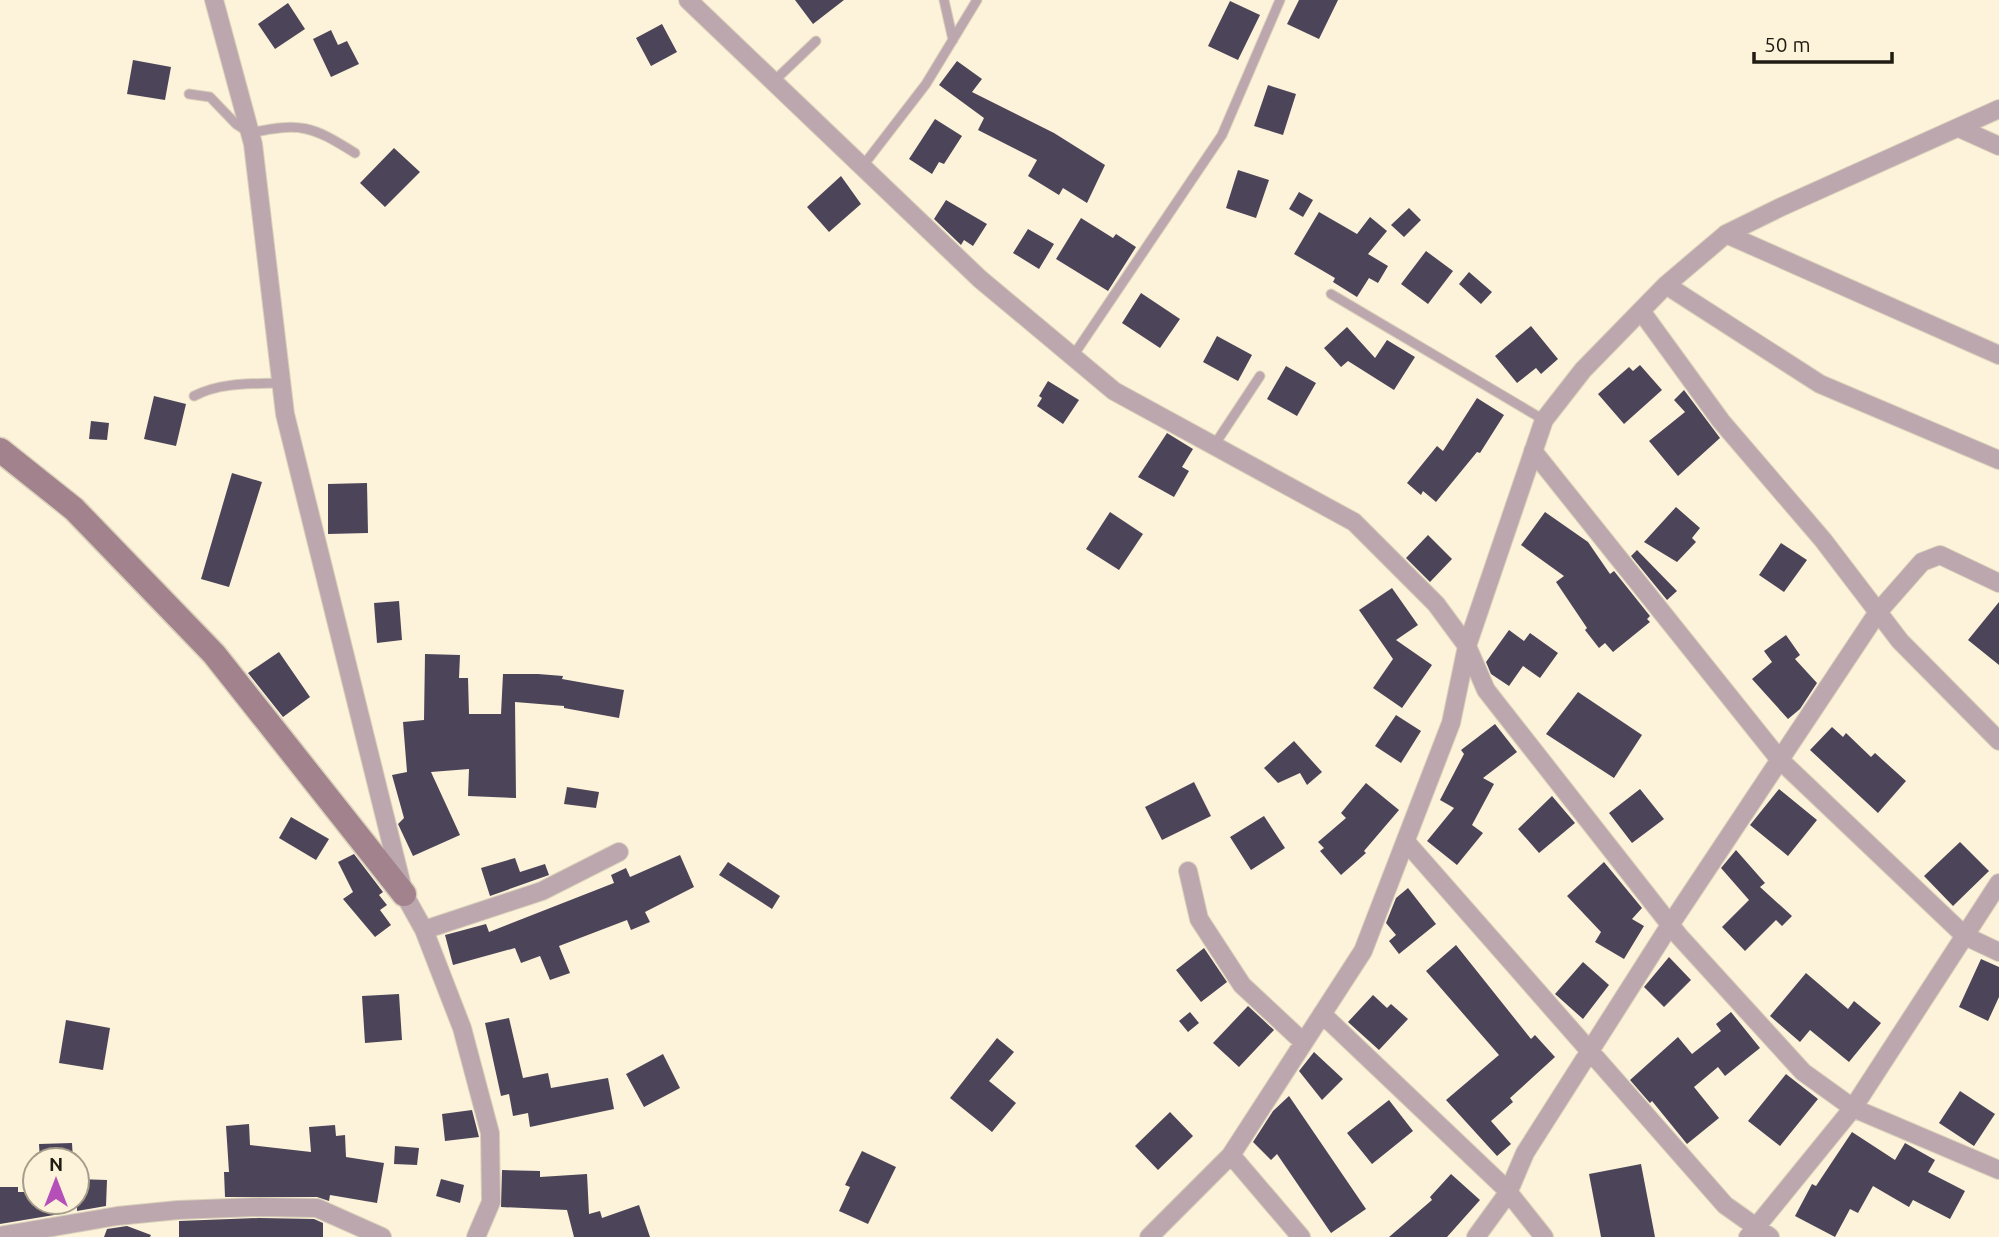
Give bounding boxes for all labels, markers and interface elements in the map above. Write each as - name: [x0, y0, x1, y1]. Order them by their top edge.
- scale bar: [1754, 21, 1892, 65]
- text: 50 m: [1764, 32, 1811, 56]
- north arrow: [21, 1146, 91, 1216]
- text: N: [49, 1153, 63, 1175]

